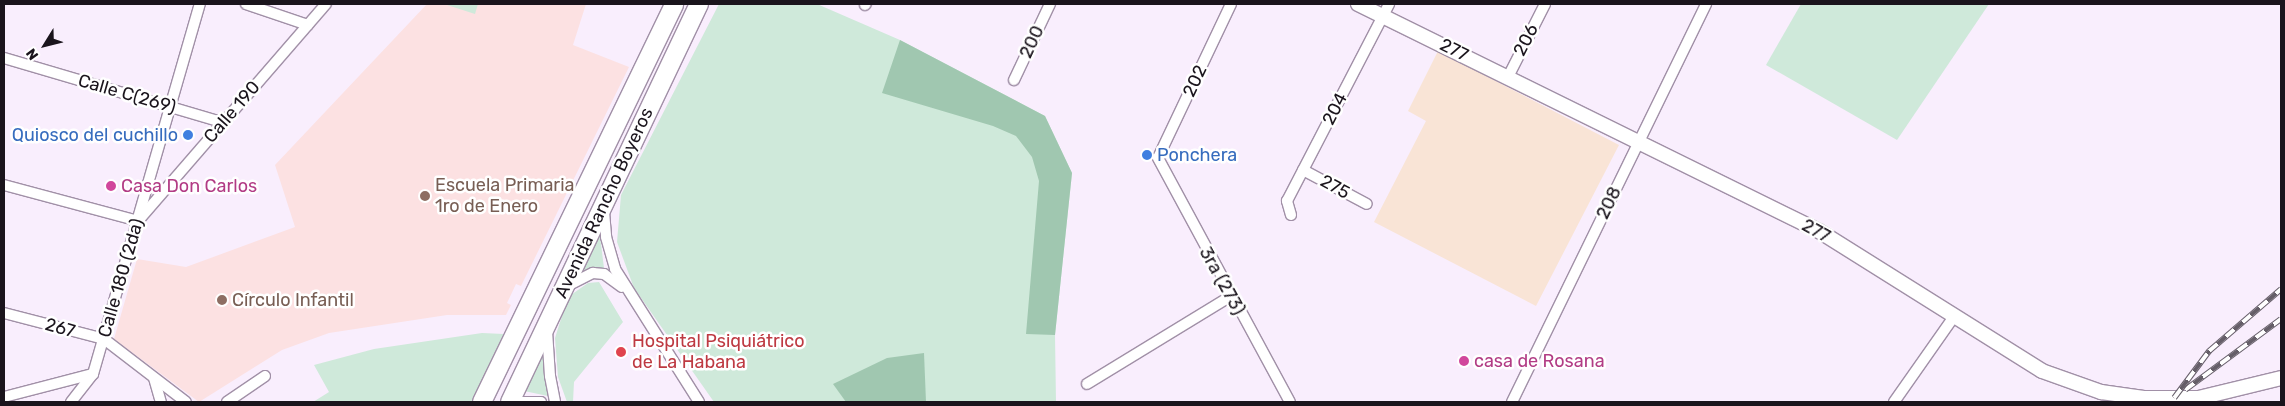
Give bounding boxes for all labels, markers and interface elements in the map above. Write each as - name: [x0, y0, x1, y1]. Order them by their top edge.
- north arrow: [20, 20, 70, 70]
- street label: 206: [1509, 20, 1543, 60]
- street label: 200: [1015, 22, 1049, 62]
- street label: 277: [1436, 34, 1472, 66]
- text: N: [23, 45, 42, 63]
- street label: 202: [1178, 62, 1212, 100]
- street label: Calle C(269): [76, 70, 178, 118]
- street label: Calle 190: [199, 77, 265, 147]
- street label: 204: [1318, 89, 1352, 129]
- street label: Avenida Rancho Boyeros: [550, 104, 658, 302]
- place label: Quiosco del cuchillo: [12, 124, 178, 146]
- marker: Quiosco del cuchillo: [182, 129, 194, 141]
- place label: Ponchera: [1157, 144, 1237, 166]
- marker: Ponchera: [1141, 149, 1153, 161]
- street label: 275: [1316, 170, 1354, 204]
- place label: Casa Don Carlos: [121, 175, 257, 197]
- place label: Escuela Primaria 1ro de Enero: [435, 175, 574, 218]
- marker: Casa Don Carlos: [105, 180, 117, 192]
- street label: 208: [1592, 183, 1626, 223]
- marker: Escuela Primaria 1ro de Enero: [419, 190, 431, 202]
- street label: 277: [1798, 215, 1834, 247]
- street label: Calle 180 (2da): [94, 216, 148, 340]
- street label: 3ra (273): [1195, 243, 1249, 319]
- place label: Círculo Infantil: [232, 289, 354, 311]
- marker: Círculo Infantil: [216, 294, 228, 306]
- street label: 267: [43, 314, 77, 342]
- place label: Hospital Psiquiátrico de La Habana: [632, 331, 805, 374]
- marker: Hospital Psiquiátrico de La Habana: [614, 345, 628, 359]
- place label: casa de Rosana: [1474, 350, 1605, 372]
- marker: casa de Rosana: [1458, 355, 1470, 367]

